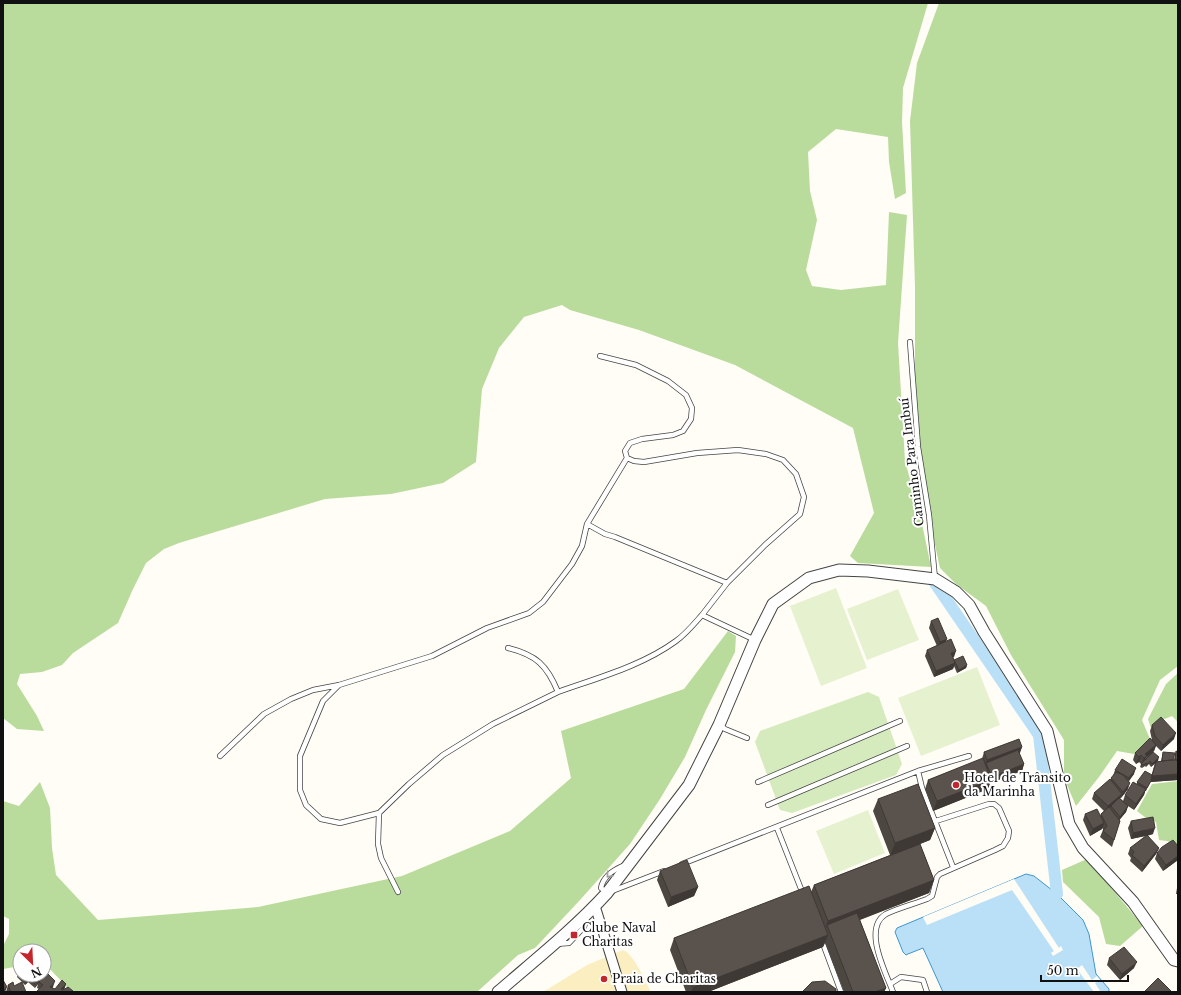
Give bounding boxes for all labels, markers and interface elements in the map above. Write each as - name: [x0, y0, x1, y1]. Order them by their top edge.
- street label: Caminho Para Imbuí: [896, 396, 927, 527]
- place label: Hotel de Trânsito da Marinha: [964, 770, 1071, 799]
- marker: Hotel de Trânsito da Marinha: [951, 780, 961, 790]
- one-way arrow: [607, 871, 614, 878]
- place label: Clube Naval Charitas: [582, 920, 656, 949]
- marker: Clube Naval Charitas: [569, 930, 579, 940]
- north arrow: [12, 943, 52, 983]
- scale bar: [1041, 957, 1128, 983]
- text: 50 m: [1047, 963, 1079, 978]
- text: N: [28, 964, 44, 981]
- place label: Praia de Charitas: [612, 971, 716, 986]
- marker: Praia de Charitas: [599, 974, 609, 984]

